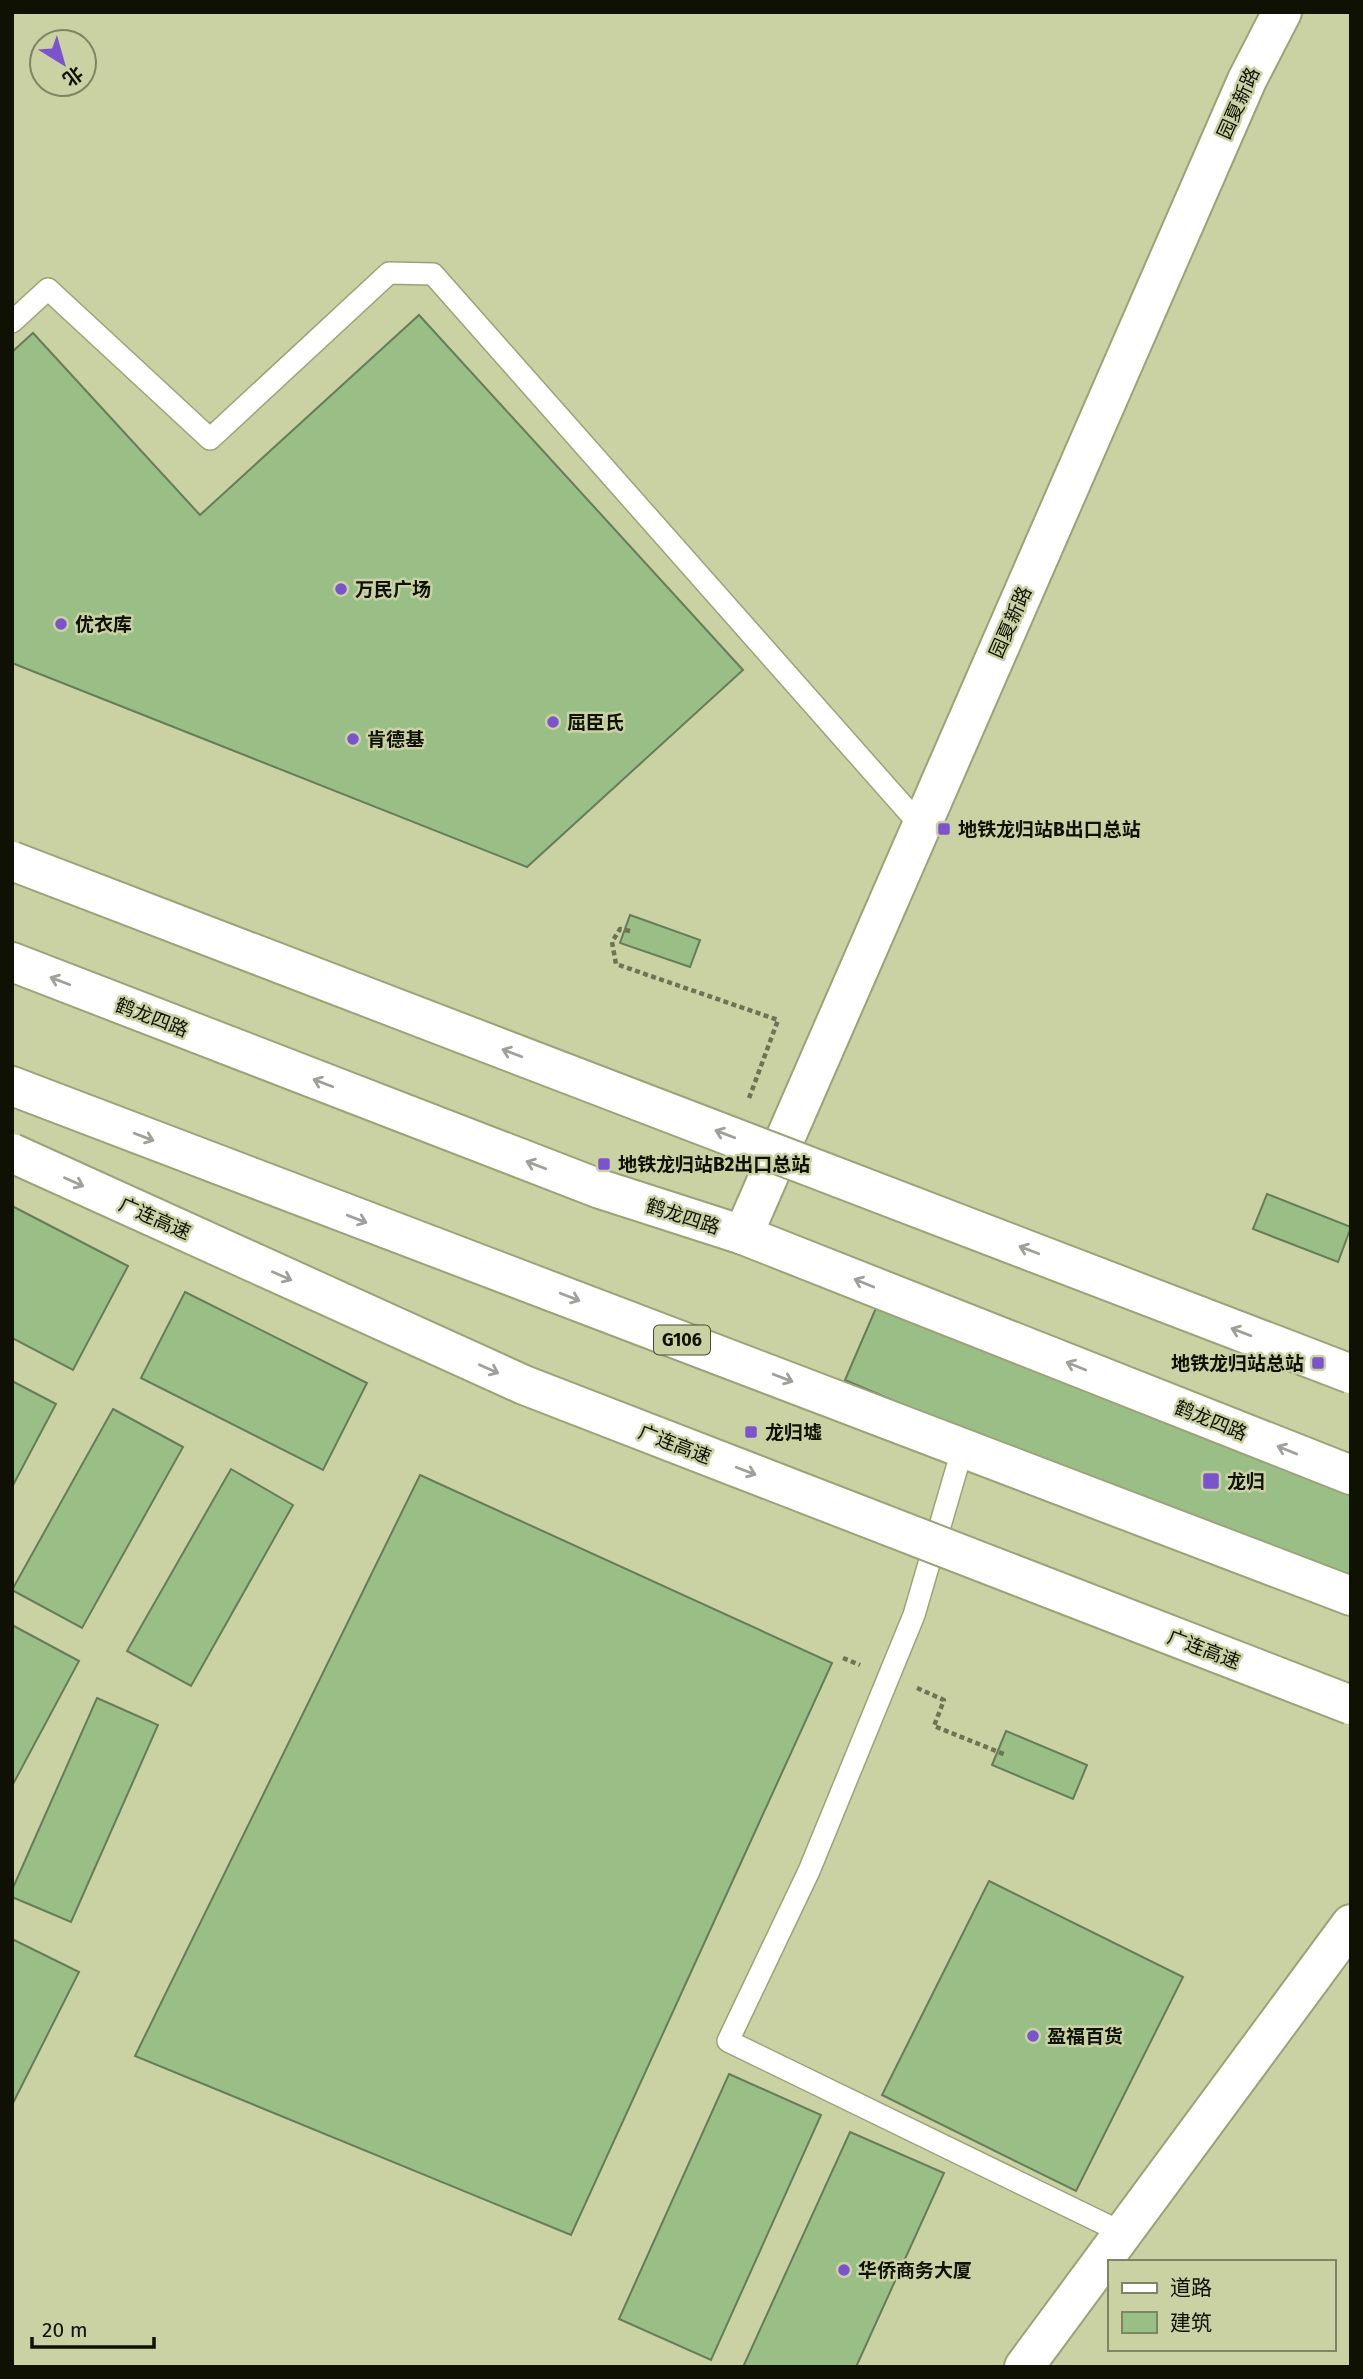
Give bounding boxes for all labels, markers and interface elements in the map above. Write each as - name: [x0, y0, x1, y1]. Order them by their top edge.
- north arrow: [28, 28, 98, 98]
- text: 北: [58, 61, 87, 91]
- street label: 园夏新路: [1212, 64, 1264, 143]
- place label: 万民广场: [355, 578, 431, 601]
- marker: 万民广场: [333, 581, 349, 597]
- street label: 园夏新路: [984, 583, 1036, 662]
- place label: 优衣库: [75, 613, 132, 636]
- marker: 优衣库: [53, 616, 69, 632]
- place label: 屈臣氏: [567, 711, 624, 734]
- marker: 屈臣氏: [545, 714, 561, 730]
- place label: 肯德基: [367, 728, 425, 751]
- marker: 肯德基: [345, 731, 361, 747]
- place label: 地铁龙归站B出口总站: [958, 818, 1141, 841]
- marker: 地铁龙归站B出口总站: [936, 821, 952, 837]
- one-way arrow: [50, 974, 72, 987]
- street label: 鹤龙四路: [112, 993, 191, 1042]
- one-way arrow: [502, 1045, 524, 1058]
- one-way arrow: [313, 1076, 335, 1089]
- one-way arrow: [714, 1127, 736, 1139]
- one-way arrow: [133, 1132, 155, 1145]
- place label: 地铁龙归站B2出口总站: [618, 1153, 810, 1176]
- marker: 地铁龙归站B2出口总站: [596, 1156, 612, 1172]
- one-way arrow: [525, 1158, 547, 1170]
- one-way arrow: [63, 1176, 85, 1189]
- street label: 广连高速: [115, 1192, 194, 1244]
- street label: 鹤龙四路: [643, 1194, 723, 1239]
- one-way arrow: [345, 1214, 367, 1226]
- one-way arrow: [1018, 1243, 1040, 1256]
- one-way arrow: [271, 1270, 292, 1283]
- one-way arrow: [854, 1275, 875, 1288]
- one-way arrow: [559, 1292, 581, 1304]
- one-way arrow: [1231, 1324, 1253, 1337]
- road number: G106: [654, 1325, 710, 1354]
- place label: 地铁龙归站总站: [1171, 1352, 1304, 1375]
- marker: 地铁龙归站总站: [1310, 1355, 1326, 1371]
- one-way arrow: [1065, 1359, 1087, 1372]
- one-way arrow: [478, 1363, 499, 1377]
- one-way arrow: [772, 1373, 793, 1385]
- street label: 鹤龙四路: [1171, 1396, 1250, 1445]
- street label: 广连高速: [635, 1420, 714, 1469]
- place label: 龙归墟: [765, 1421, 822, 1444]
- marker: 龙归墟: [743, 1424, 759, 1440]
- one-way arrow: [1277, 1442, 1299, 1455]
- one-way arrow: [734, 1466, 756, 1479]
- place label: 龙归: [1227, 1470, 1265, 1493]
- marker: 龙归: [1201, 1471, 1221, 1491]
- street label: 广连高速: [1164, 1625, 1243, 1674]
- place label: 盈福百货: [1047, 2025, 1123, 2048]
- marker: 盈福百货: [1025, 2028, 1041, 2044]
- place label: 华侨商务大厦: [858, 2259, 972, 2282]
- legend: [1108, 2260, 1335, 2351]
- marker: 华侨商务大厦: [836, 2262, 852, 2278]
- text: 道路: [1170, 2275, 1212, 2301]
- scale bar: [32, 2306, 154, 2350]
- text: 建筑: [1170, 2310, 1212, 2336]
- text: 20 m: [42, 2317, 88, 2343]

